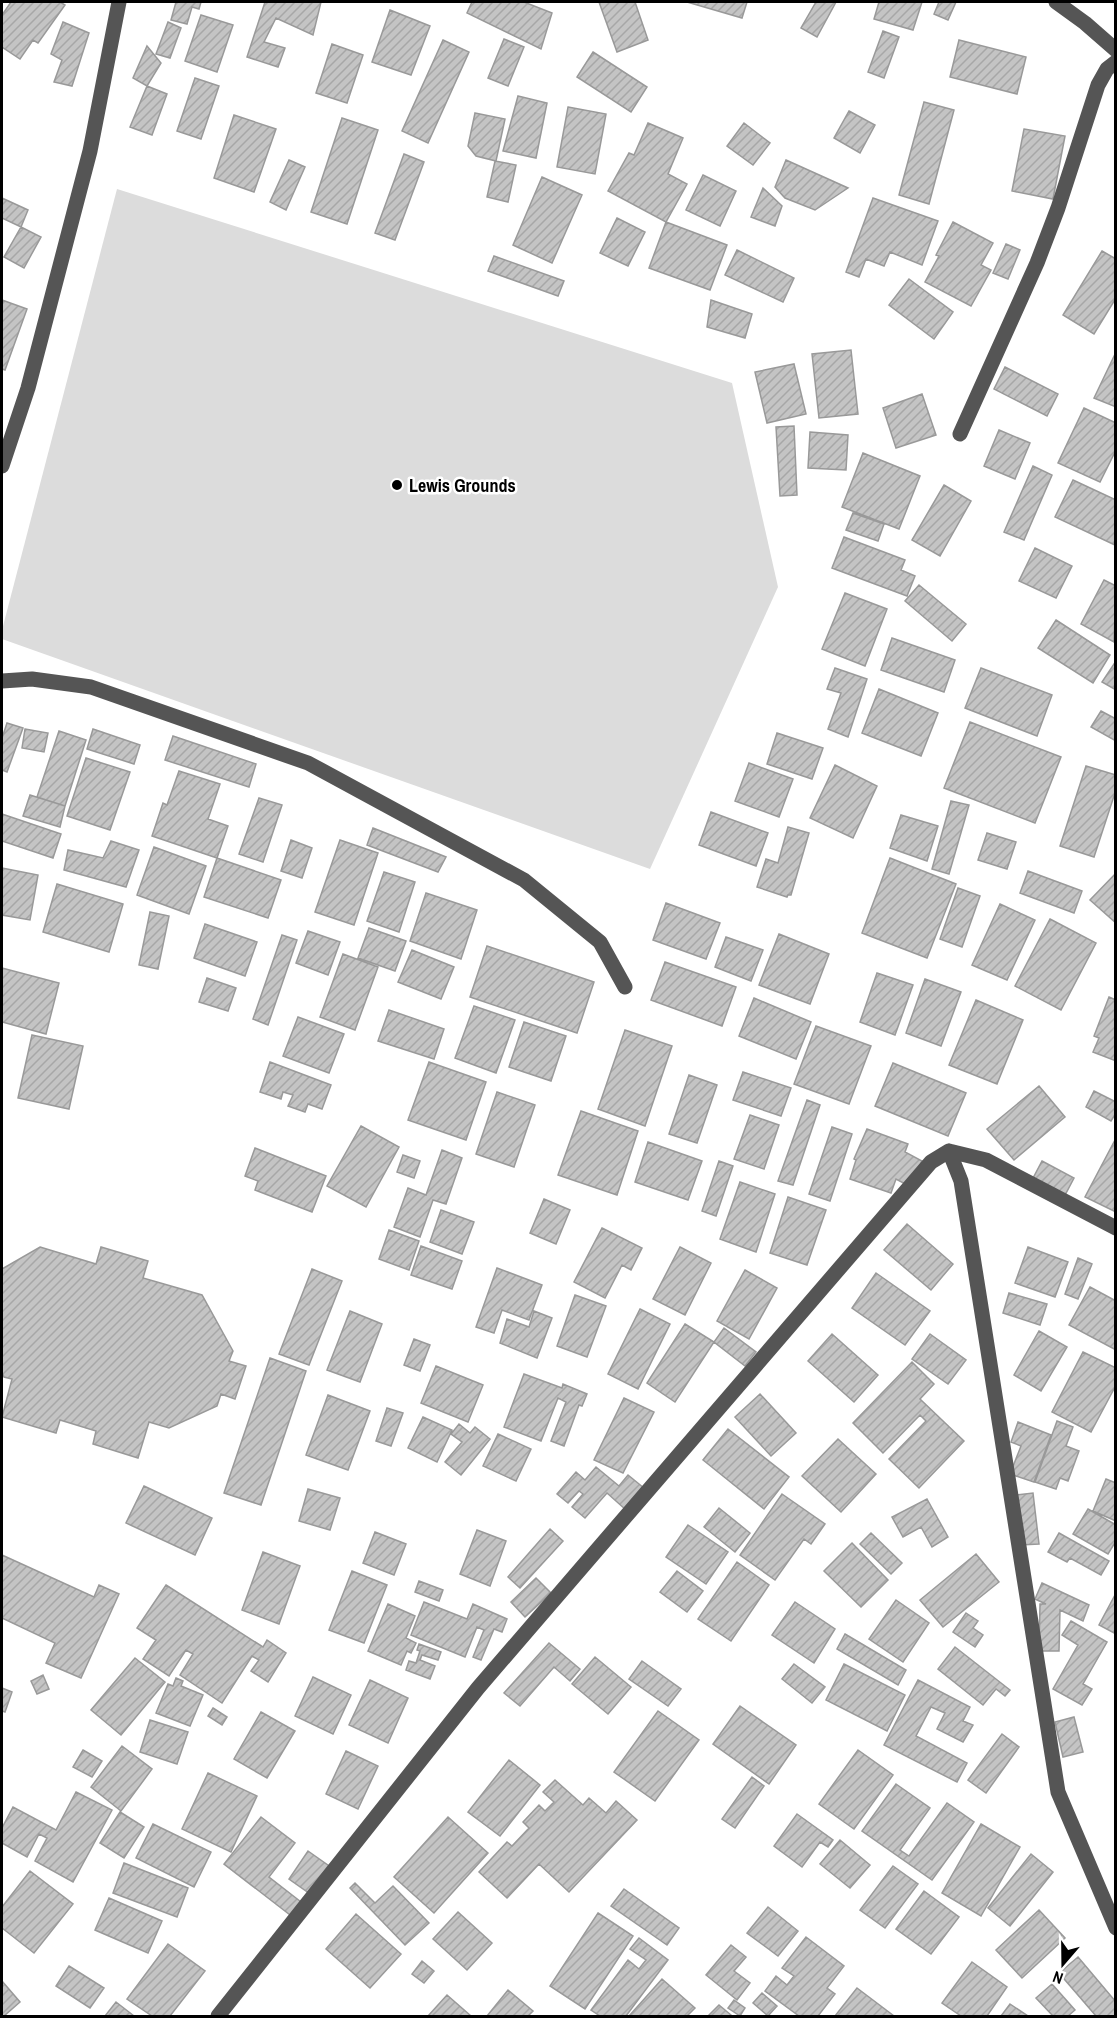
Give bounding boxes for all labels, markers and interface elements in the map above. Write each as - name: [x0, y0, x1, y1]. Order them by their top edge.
- place label: Lewis Grounds: [409, 473, 516, 498]
- marker: Lewis Grounds: [390, 478, 404, 492]
- north arrow: [1033, 1934, 1093, 1994]
- text: N: [1050, 1966, 1066, 1990]

